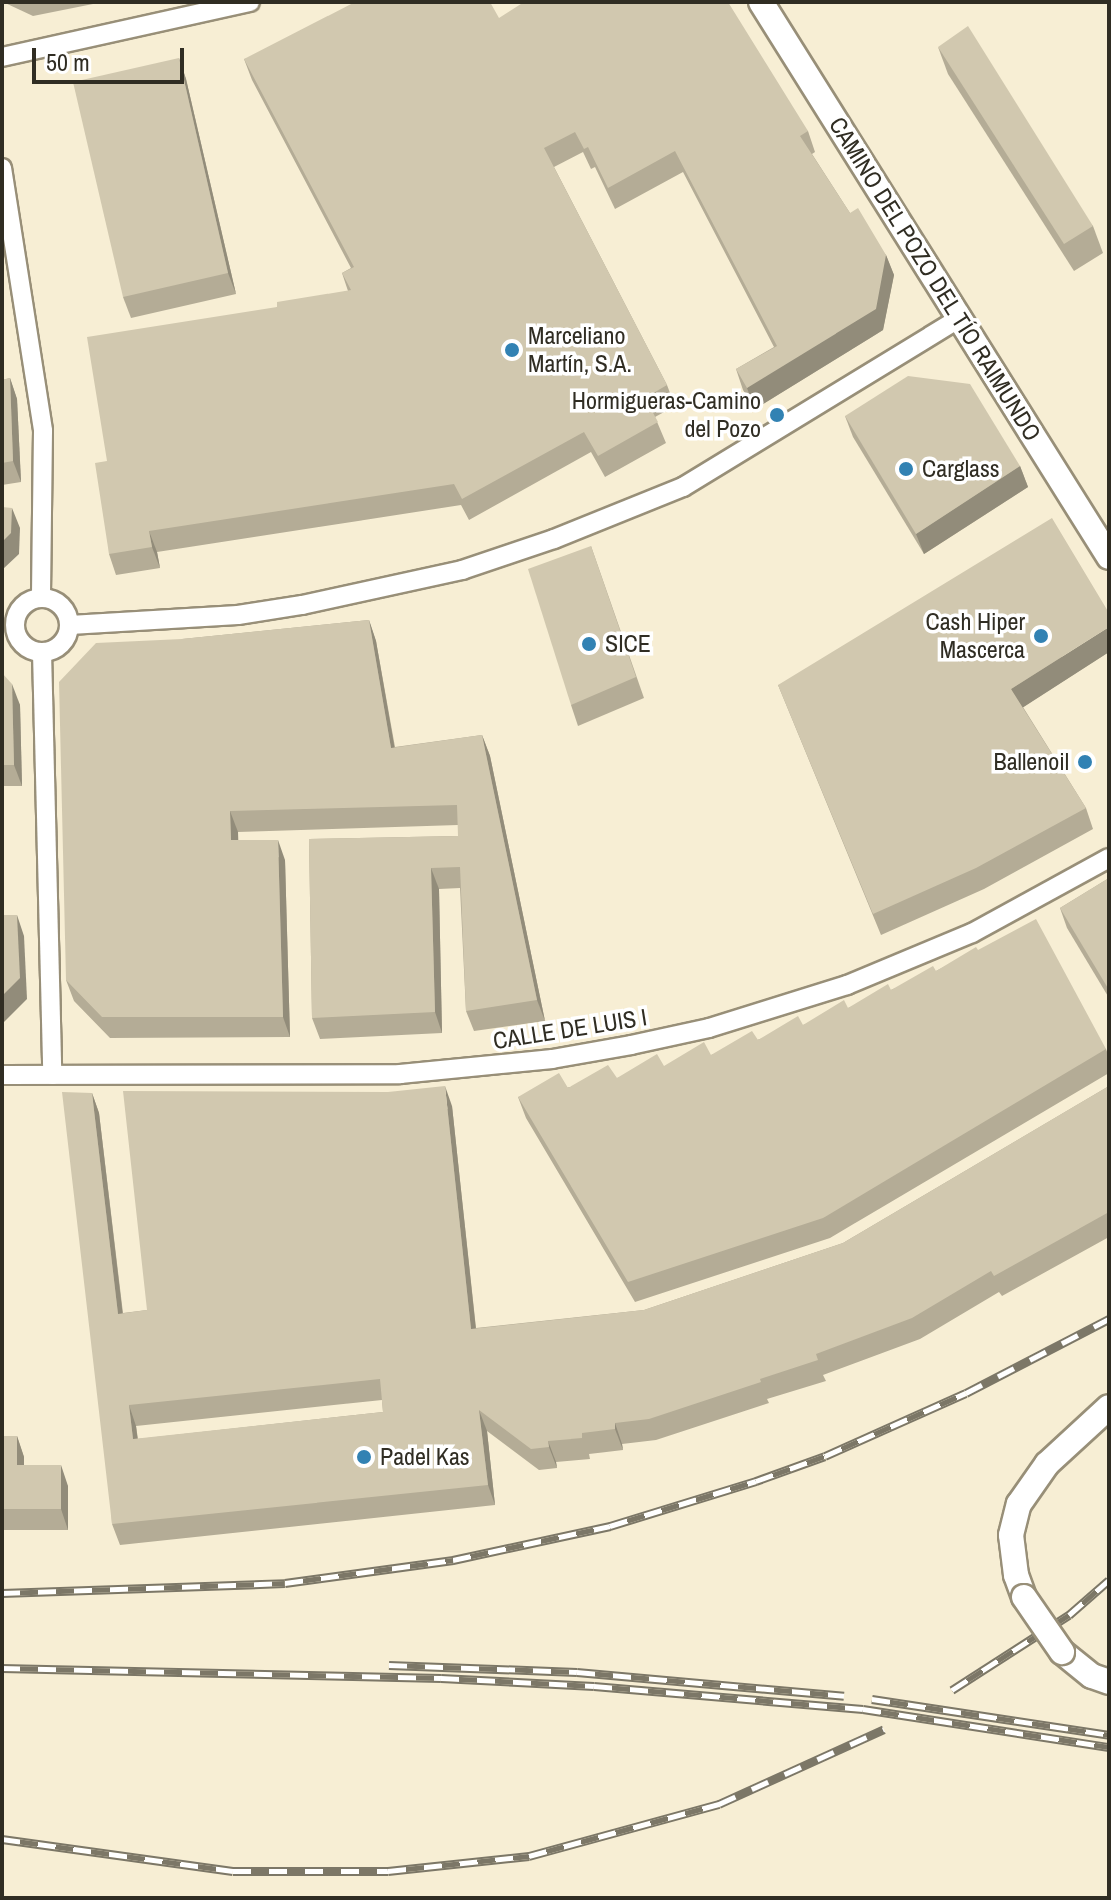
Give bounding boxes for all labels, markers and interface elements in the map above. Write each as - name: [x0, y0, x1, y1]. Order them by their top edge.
- scale bar: [36, 32, 188, 82]
- text: 50 m: [46, 46, 90, 78]
- street label: CAMINO DEL POZO DEL TÍO RAIMUNDO: [823, 111, 1047, 447]
- place label: Marceliano Martín, S.A.: [528, 322, 632, 378]
- marker: Marceliano Martín, S.A.: [503, 341, 521, 359]
- place label: Hormigueras-Camino del Pozo: [572, 387, 761, 443]
- marker: Hormigueras-Camino del Pozo: [768, 406, 786, 424]
- place label: Carglass: [922, 455, 1000, 483]
- marker: Carglass: [897, 460, 915, 478]
- place label: Cash Hiper Mascerca: [925, 608, 1025, 664]
- marker: Cash Hiper Mascerca: [1032, 627, 1050, 645]
- place label: SICE: [605, 630, 651, 658]
- marker: SICE: [580, 635, 598, 653]
- place label: Ballenoil: [994, 748, 1069, 776]
- marker: Ballenoil: [1076, 753, 1094, 771]
- street label: CALLE DE LUIS I: [491, 1003, 649, 1055]
- place label: Padel Kas: [380, 1443, 470, 1471]
- marker: Padel Kas: [355, 1448, 373, 1466]

